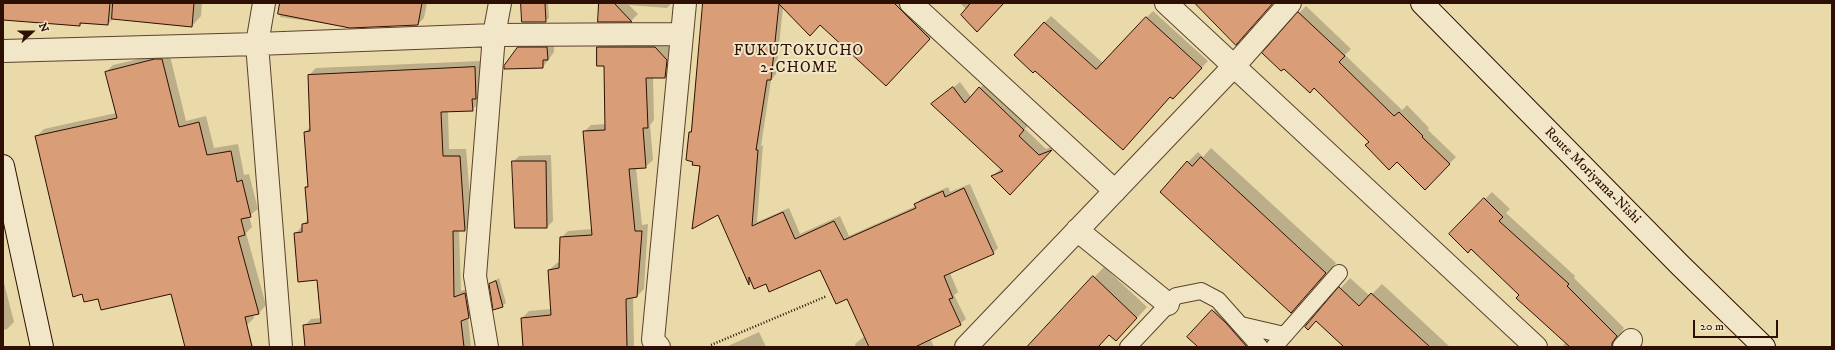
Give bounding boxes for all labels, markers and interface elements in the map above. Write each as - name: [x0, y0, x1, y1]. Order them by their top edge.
- north arrow: [12, 12, 52, 52]
- text: N: [35, 21, 51, 34]
- district label: FUKUTOKUCHO 2-CHOME: [734, 43, 864, 78]
- street label: Route Moriyama-Nishi: [1540, 124, 1644, 228]
- scale bar: [1695, 312, 1780, 338]
- text: 20 m: [1700, 319, 1724, 334]

